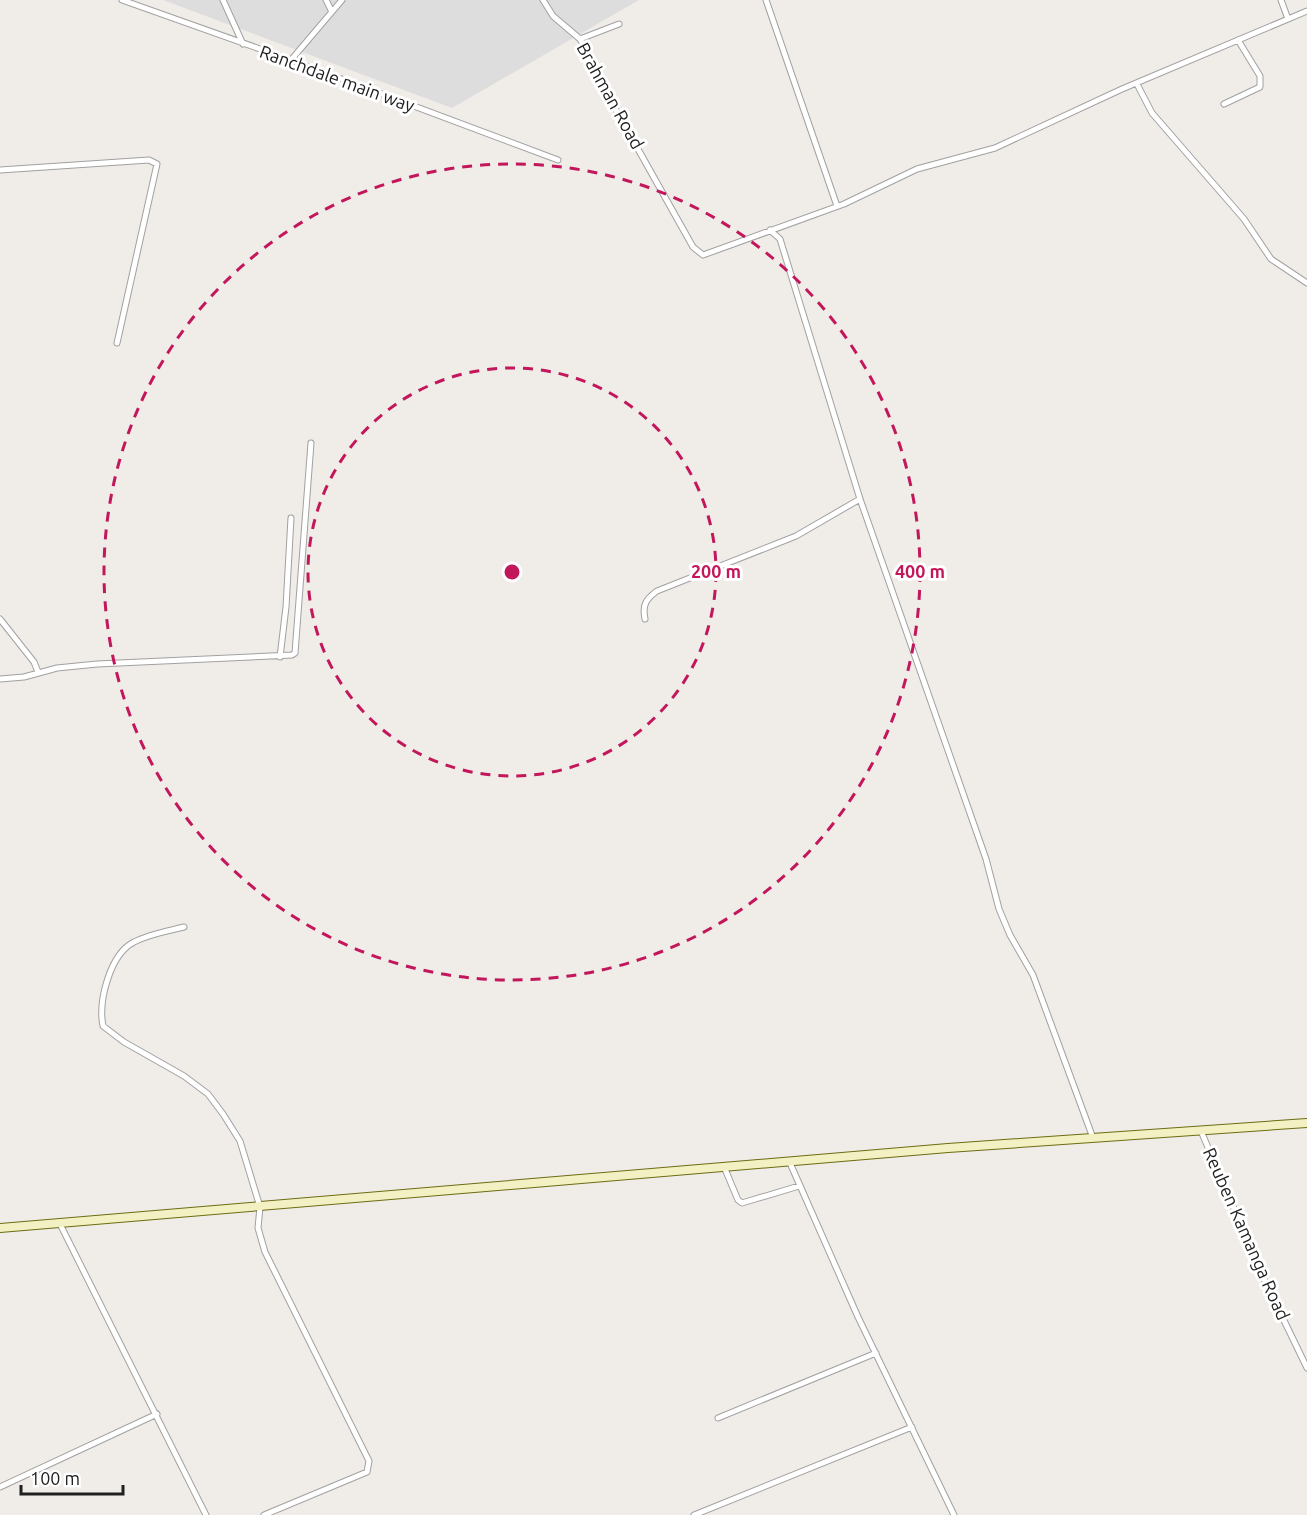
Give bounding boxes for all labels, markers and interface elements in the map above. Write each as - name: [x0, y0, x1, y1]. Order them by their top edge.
- street label: Brahman Road: [573, 39, 648, 152]
- street label: Ranchdale main way: [257, 41, 418, 115]
- text: 200 m: [691, 561, 741, 581]
- text: 400 m: [895, 561, 945, 581]
- centre of rings: [502, 562, 522, 582]
- street label: Reuben Kamanga Road: [1200, 1144, 1294, 1323]
- scale bar: [21, 1458, 123, 1496]
- text: 100 m: [30, 1468, 80, 1488]

